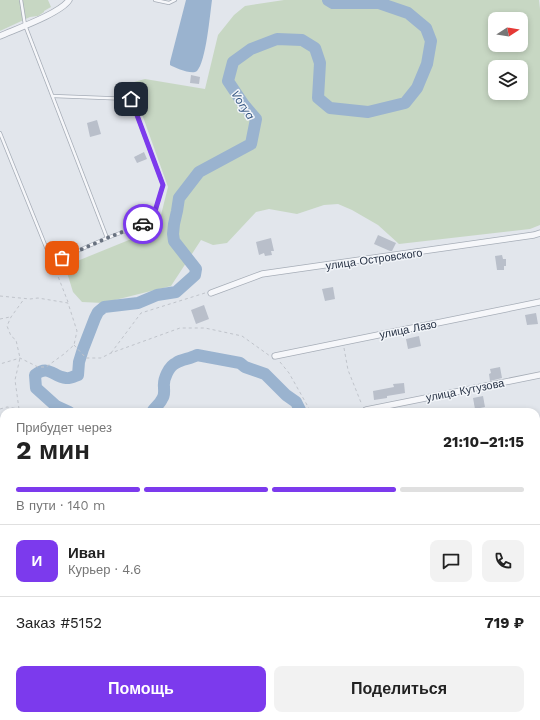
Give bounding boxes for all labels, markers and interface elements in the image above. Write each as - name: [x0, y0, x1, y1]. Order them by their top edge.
- north arrow: [488, 12, 528, 52]
- map controls: [488, 12, 528, 100]
- button: layers: [488, 60, 528, 100]
- pin: [114, 82, 148, 116]
- icon: home: [120, 88, 142, 110]
- water label: Vorya: [228, 88, 258, 123]
- courier: [123, 204, 163, 244]
- icon: car: [132, 213, 154, 235]
- pin: [45, 241, 79, 275]
- street label: улица Островского: [325, 246, 423, 273]
- icon: bag: [51, 247, 73, 269]
- street label: улица Лазо: [378, 318, 438, 341]
- street label: улица Кутузова: [425, 376, 506, 404]
- text: Прибудет через: [16, 420, 112, 435]
- text: 21:10–21:15: [443, 433, 524, 451]
- text: 2 мин: [16, 435, 90, 465]
- text: В пути · 140 m: [16, 498, 105, 513]
- button: chat: [430, 540, 472, 582]
- button: phone: [482, 540, 524, 582]
- text: Иван: [68, 544, 105, 562]
- text: И: [32, 552, 42, 570]
- text: Курьер · 4.6: [68, 562, 141, 577]
- text: Заказ #5152: [16, 614, 102, 632]
- text: 719 ₽: [485, 614, 524, 632]
- button: Помощь: [16, 666, 266, 712]
- button: Поделиться: [274, 666, 524, 712]

